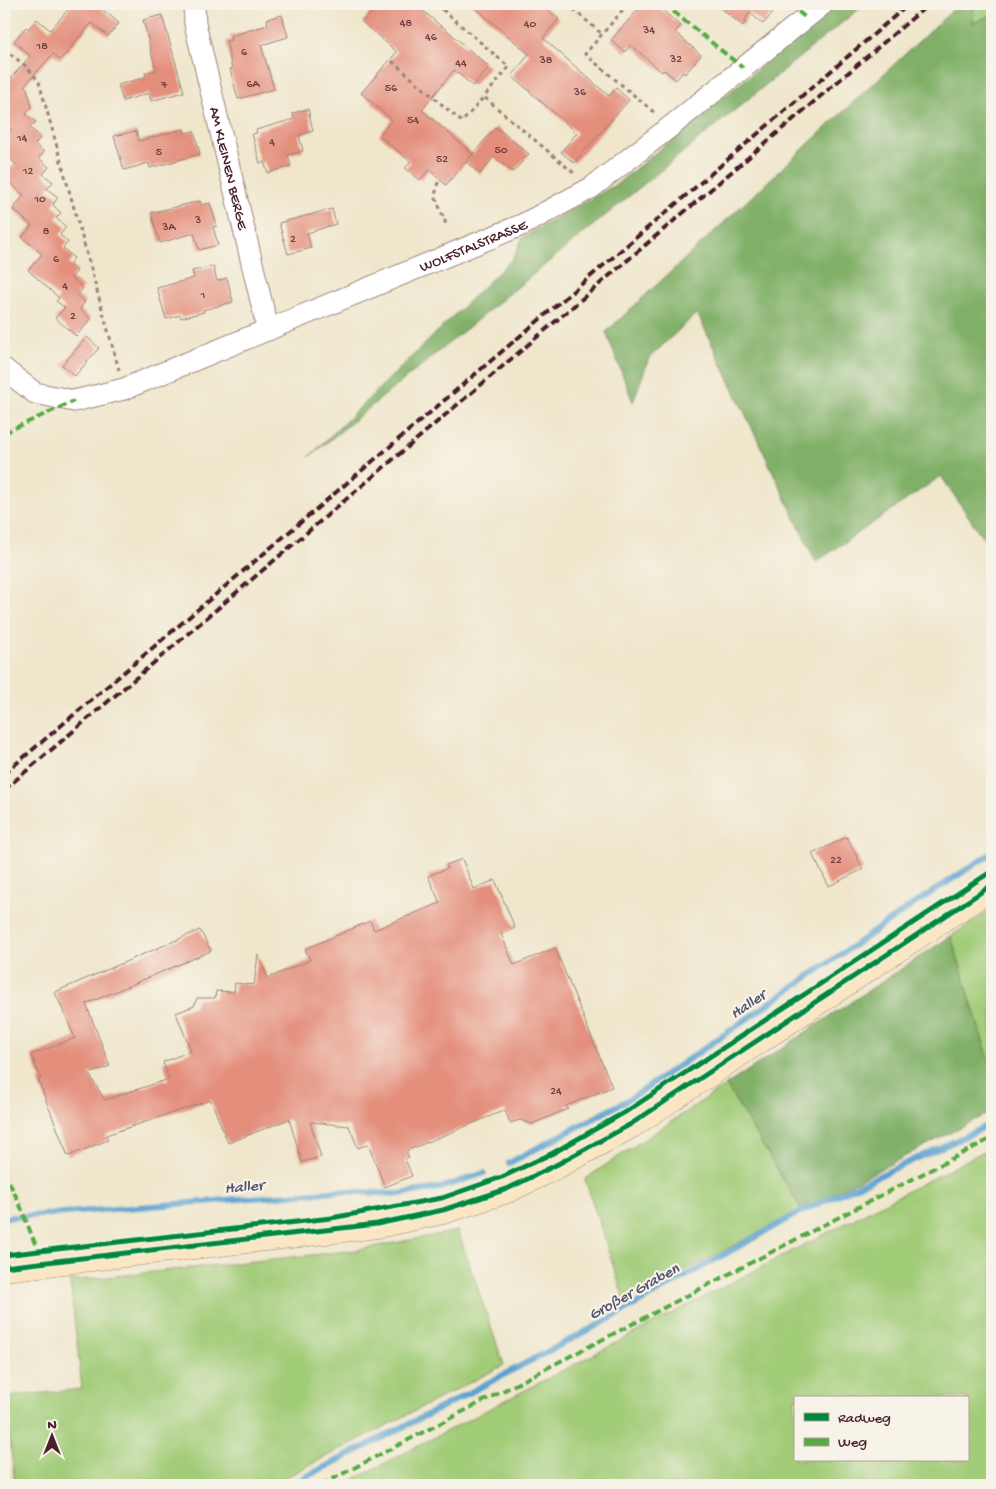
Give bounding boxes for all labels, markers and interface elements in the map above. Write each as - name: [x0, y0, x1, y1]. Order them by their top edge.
- house number: 48: [400, 17, 413, 31]
- house number: 40: [524, 18, 536, 32]
- house number: 34: [642, 24, 655, 38]
- house number: 46: [425, 31, 438, 45]
- house number: 18: [35, 40, 48, 54]
- house number: 6: [241, 46, 248, 60]
- house number: 32: [669, 53, 682, 67]
- house number: 38: [539, 54, 553, 68]
- house number: 44: [455, 57, 467, 71]
- house number: 6A: [246, 78, 260, 92]
- house number: 7: [160, 79, 168, 93]
- house number: 56: [385, 82, 398, 96]
- house number: 36: [573, 86, 587, 100]
- street label: AM KLEINEN BERGE: [204, 105, 251, 232]
- house number: 54: [407, 114, 419, 128]
- house number: 14: [16, 132, 28, 146]
- house number: 4: [269, 136, 275, 150]
- house number: 50: [494, 144, 508, 158]
- house number: 5: [156, 146, 162, 160]
- house number: 52: [436, 153, 448, 167]
- house number: 12: [22, 165, 33, 179]
- house number: 10: [33, 193, 46, 207]
- house number: 3: [194, 214, 201, 228]
- street label: WOLFSTALSTRASSE: [417, 216, 531, 277]
- house number: 3A: [161, 221, 177, 235]
- house number: 8: [43, 225, 50, 239]
- house number: 2: [290, 233, 296, 247]
- house number: 6: [53, 253, 60, 267]
- house number: 4: [62, 280, 68, 294]
- house number: 1: [200, 289, 206, 303]
- house number: 2: [70, 310, 76, 324]
- house number: 22: [830, 854, 842, 868]
- water label: Haller: [727, 985, 773, 1025]
- house number: 24: [550, 1085, 562, 1099]
- water label: Haller: [224, 1177, 268, 1200]
- water label: Großer Graben: [586, 1260, 684, 1326]
- legend: [794, 1396, 968, 1462]
- text: Radweg: [838, 1410, 891, 1428]
- north arrow: [28, 1412, 78, 1462]
- text: N: [47, 1417, 57, 1434]
- text: Weg: [838, 1434, 867, 1452]

